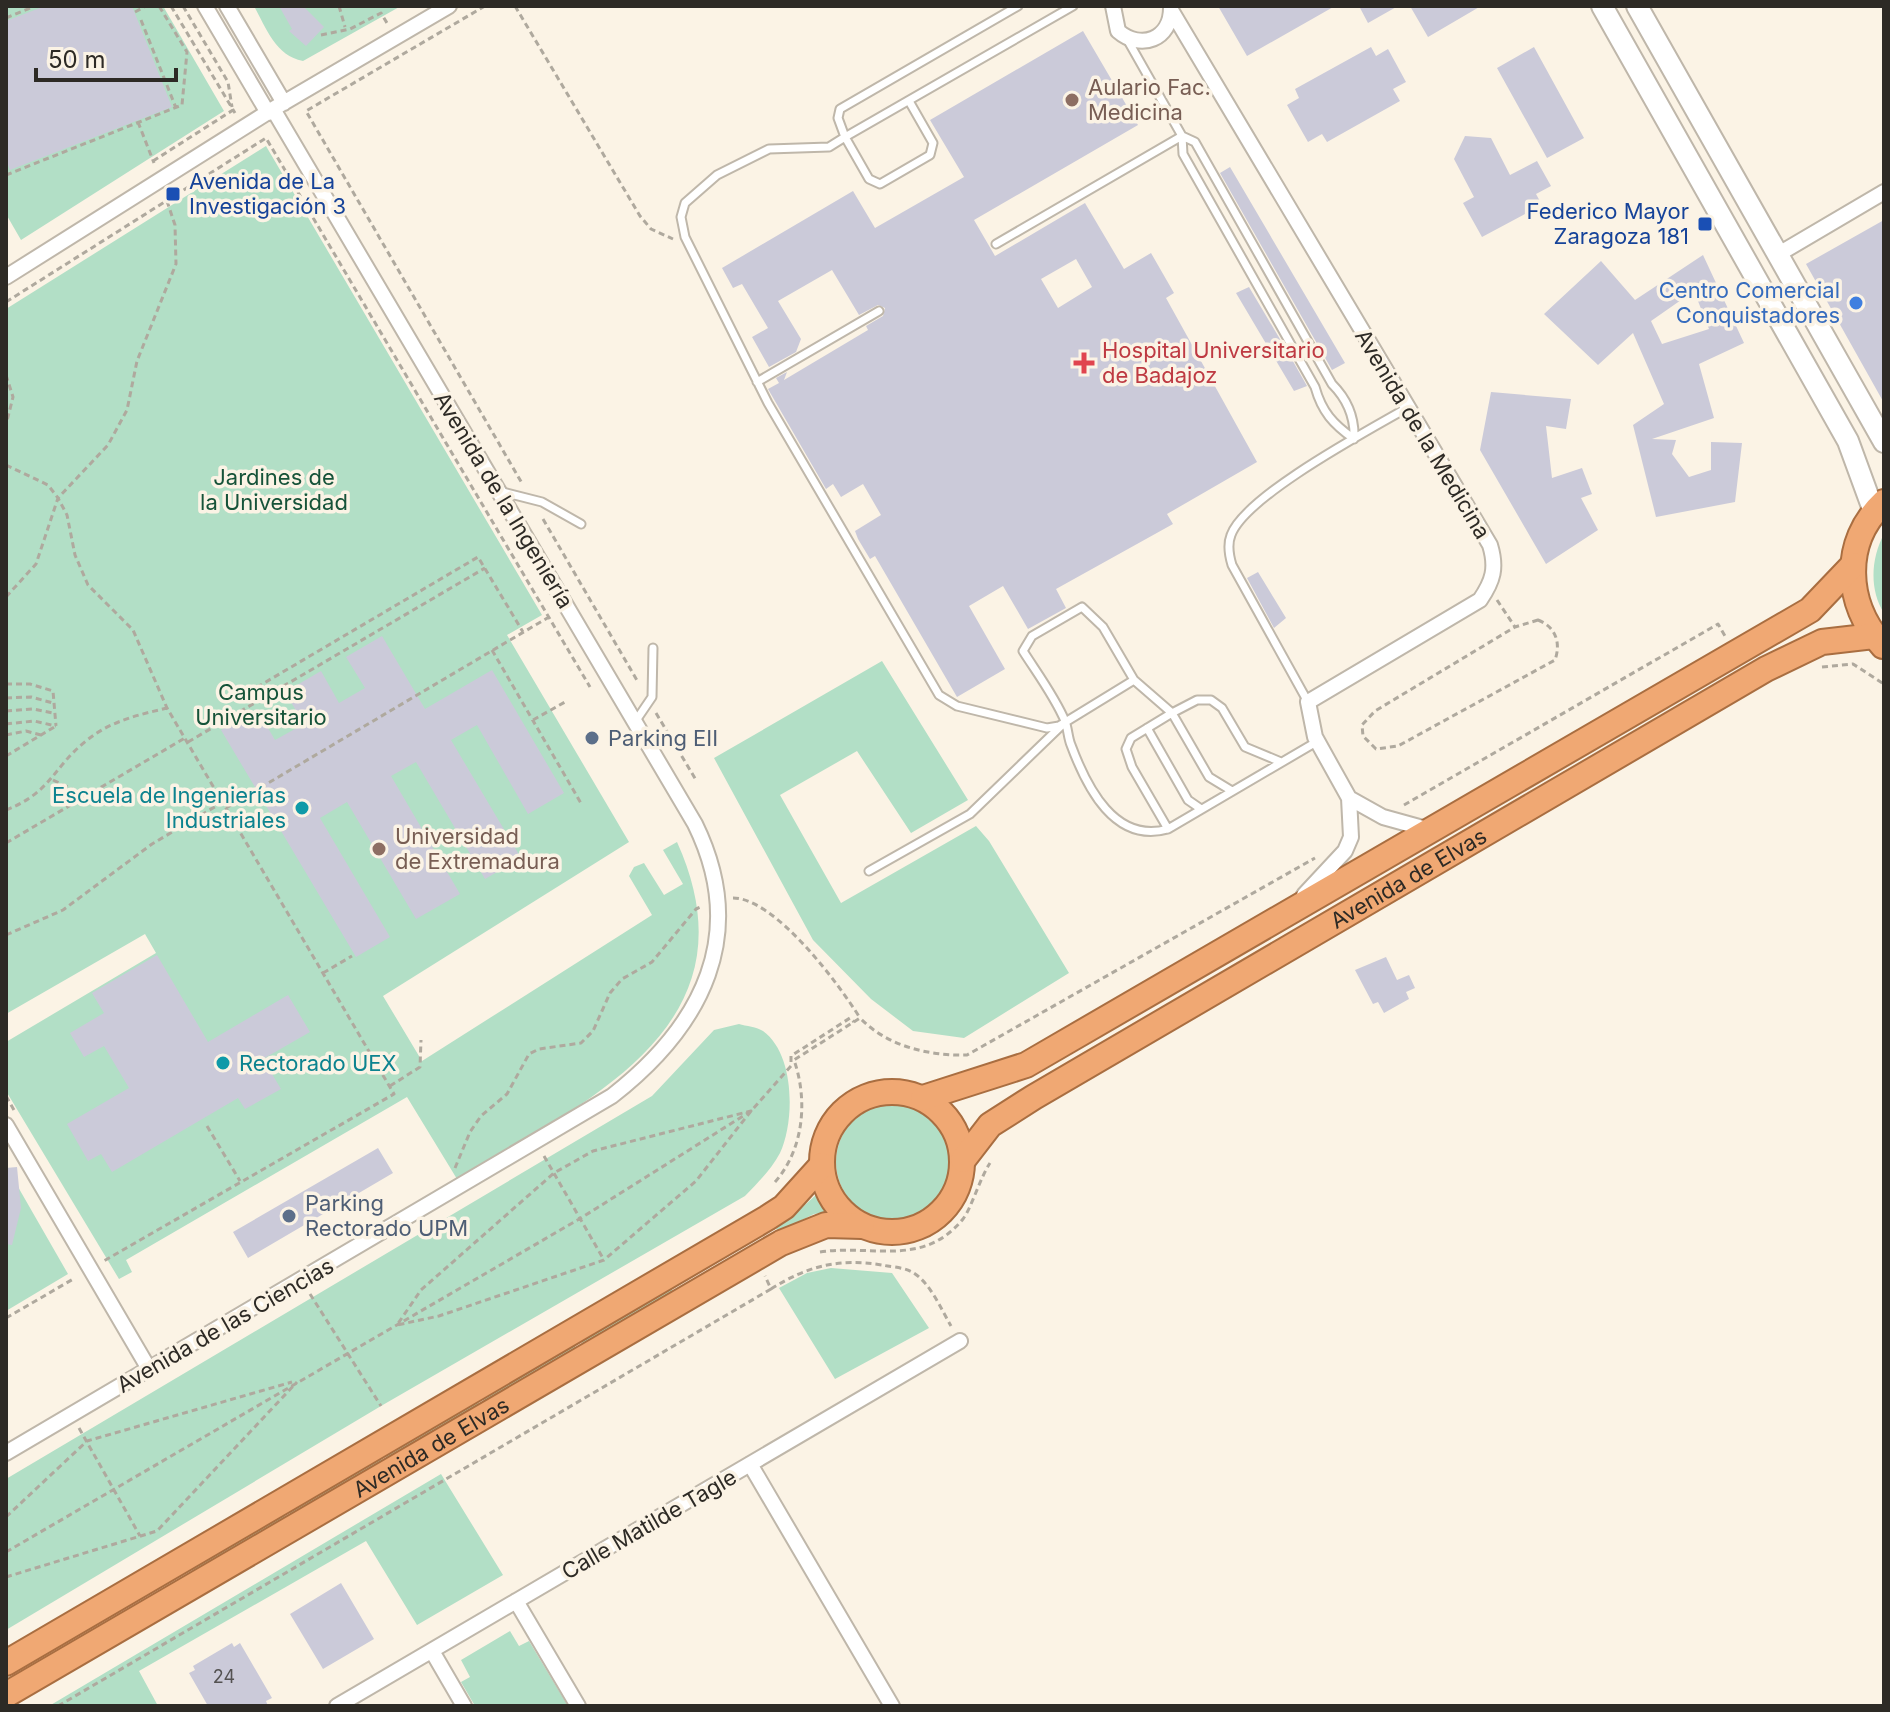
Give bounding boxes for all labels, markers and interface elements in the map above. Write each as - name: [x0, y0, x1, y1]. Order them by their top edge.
- scale bar: [36, 32, 176, 82]
- text: 50 m: [48, 45, 106, 74]
- place label: Aulario Fac. Medicina: [1088, 74, 1211, 125]
- marker: Aulario Fac. Medicina: [1063, 91, 1081, 109]
- place label: Avenida de La Investigación 3: [189, 168, 346, 219]
- marker: Avenida de La Investigación 3: [164, 185, 182, 203]
- place label: Federico Mayor Zaragoza 181: [1527, 198, 1689, 249]
- marker: Federico Mayor Zaragoza 181: [1696, 215, 1714, 233]
- place label: Centro Comercial Conquistadores: [1659, 277, 1840, 328]
- marker: Centro Comercial Conquistadores: [1847, 294, 1865, 312]
- street label: Avenida de la Medicina: [1350, 324, 1496, 544]
- place label: Hospital Universitario de Badajoz: [1102, 337, 1325, 388]
- marker: Hospital Universitario de Badajoz: [1073, 352, 1095, 374]
- street label: Avenida de la Ingeniería: [429, 387, 579, 613]
- park label: Jardines de la Universidad: [200, 464, 348, 515]
- park label: Campus Universitario: [195, 679, 327, 730]
- place label: Parking EII: [608, 725, 718, 751]
- marker: Parking EII: [583, 729, 601, 747]
- place label: Escuela de Ingenierías Industriales: [52, 782, 286, 833]
- marker: Escuela de Ingenierías Industriales: [293, 799, 311, 817]
- street label: Avenida de Elvas: [1326, 822, 1491, 934]
- place label: Universidad de Extremadura: [395, 823, 560, 874]
- marker: Universidad de Extremadura: [370, 840, 388, 858]
- place label: Rectorado UEX: [239, 1050, 397, 1076]
- marker: Rectorado UEX: [214, 1054, 232, 1072]
- place label: Parking Rectorado UPM: [305, 1190, 468, 1241]
- marker: Parking Rectorado UPM: [280, 1207, 298, 1225]
- street label: Avenida de las Ciencias: [112, 1252, 338, 1398]
- street label: Avenida de Elvas: [348, 1392, 514, 1503]
- street label: Calle Matilde Tagle: [557, 1463, 741, 1585]
- house number: 24: [213, 1666, 235, 1687]

